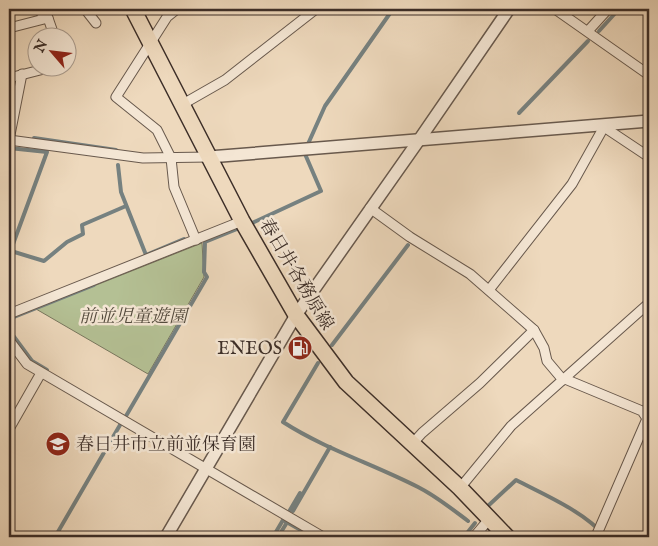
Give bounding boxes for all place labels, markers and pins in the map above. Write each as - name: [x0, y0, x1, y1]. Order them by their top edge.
- fuel station icon: ENEOS: [287, 335, 313, 361]
- place label: ENEOS: [217, 338, 282, 361]
- school or university icon: 春日井市立前並保育園: [45, 431, 71, 457]
- place label: 春日井市立前並保育園: [76, 434, 256, 457]

